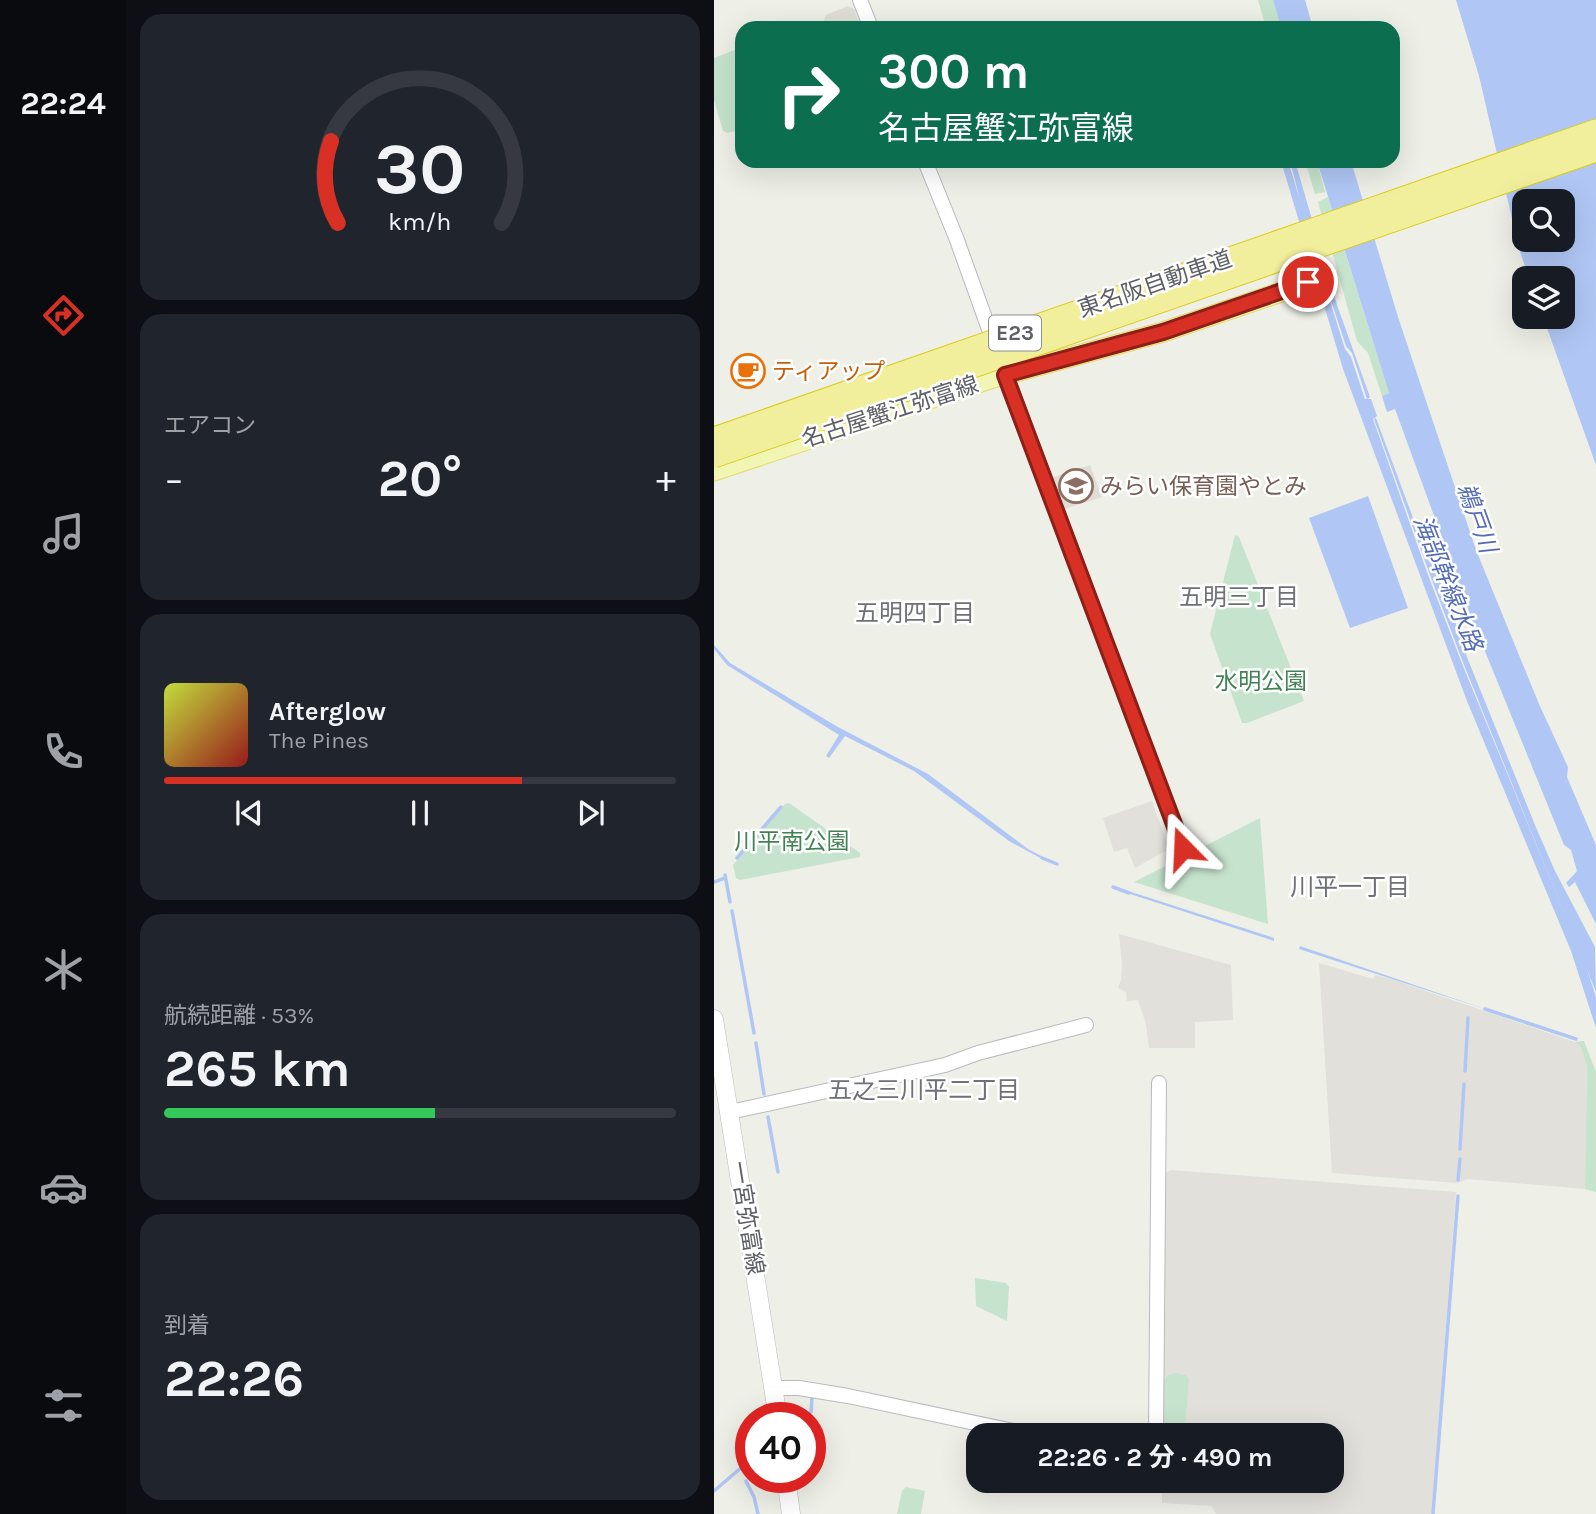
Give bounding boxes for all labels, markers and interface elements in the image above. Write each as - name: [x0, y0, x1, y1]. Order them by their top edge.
- text: 300 m: [878, 43, 1029, 100]
- icon: right: [763, 49, 854, 140]
- text: 22:24: [20, 85, 106, 122]
- text: 名古屋蟹江弥富線: [878, 110, 1134, 147]
- text: 30: [374, 126, 466, 211]
- map controls: [1512, 189, 1575, 329]
- button: search: [1512, 189, 1575, 252]
- text: km/h: [388, 207, 452, 236]
- street label: 東名阪自動車道: [1074, 245, 1236, 323]
- pin: [1278, 252, 1338, 312]
- icon: arrive: [1289, 263, 1327, 301]
- button: layers: [1512, 266, 1575, 329]
- icon: directions: [39, 291, 88, 340]
- road number: E23: [989, 316, 1041, 350]
- cafe icon: ティアップ: [729, 352, 767, 390]
- place label: ティアップ: [772, 358, 886, 385]
- street label: 名古屋蟹江弥富線: [798, 371, 982, 453]
- text: エアコン: [164, 412, 256, 439]
- text: 20°: [378, 448, 462, 509]
- text: −: [164, 457, 184, 502]
- text: +: [656, 457, 676, 502]
- school or university icon: みらい保育園やとみ: [1057, 467, 1095, 505]
- place label: みらい保育園やとみ: [1100, 473, 1307, 500]
- water label: 鵜戸川: [1452, 479, 1503, 559]
- icon: music: [39, 509, 88, 558]
- water label: 海部幹線水路: [1408, 511, 1489, 657]
- district label: 五明三丁目: [1179, 583, 1299, 611]
- district label: 五明四丁目: [855, 599, 975, 627]
- park label: 水明公園: [1215, 668, 1307, 695]
- text: Afterglow: [269, 696, 386, 727]
- icon: phone: [39, 727, 88, 776]
- text: The Pines: [269, 727, 369, 754]
- icon: previous: [230, 794, 268, 832]
- icon: pause: [401, 794, 439, 832]
- icon: next: [572, 794, 610, 832]
- position arrow: [1146, 811, 1220, 885]
- park label: 川平南公園: [735, 828, 850, 855]
- district label: 川平一丁目: [1290, 873, 1410, 901]
- icon: climate: [39, 945, 88, 994]
- text: 航続距離 · 53%: [164, 1002, 314, 1029]
- text: 265 km: [164, 1038, 351, 1099]
- district label: 五之三川平二丁目: [828, 1076, 1020, 1104]
- street label: 一宮弥富線: [725, 1159, 769, 1277]
- icon: car: [39, 1163, 88, 1212]
- text: 到着: [164, 1312, 210, 1339]
- text: 22:26: [164, 1348, 304, 1409]
- icon: filters: [39, 1381, 88, 1430]
- speed limit sign: 40: [735, 1402, 826, 1493]
- text: 22:26 · 2 分 · 490 m: [1038, 1442, 1272, 1473]

